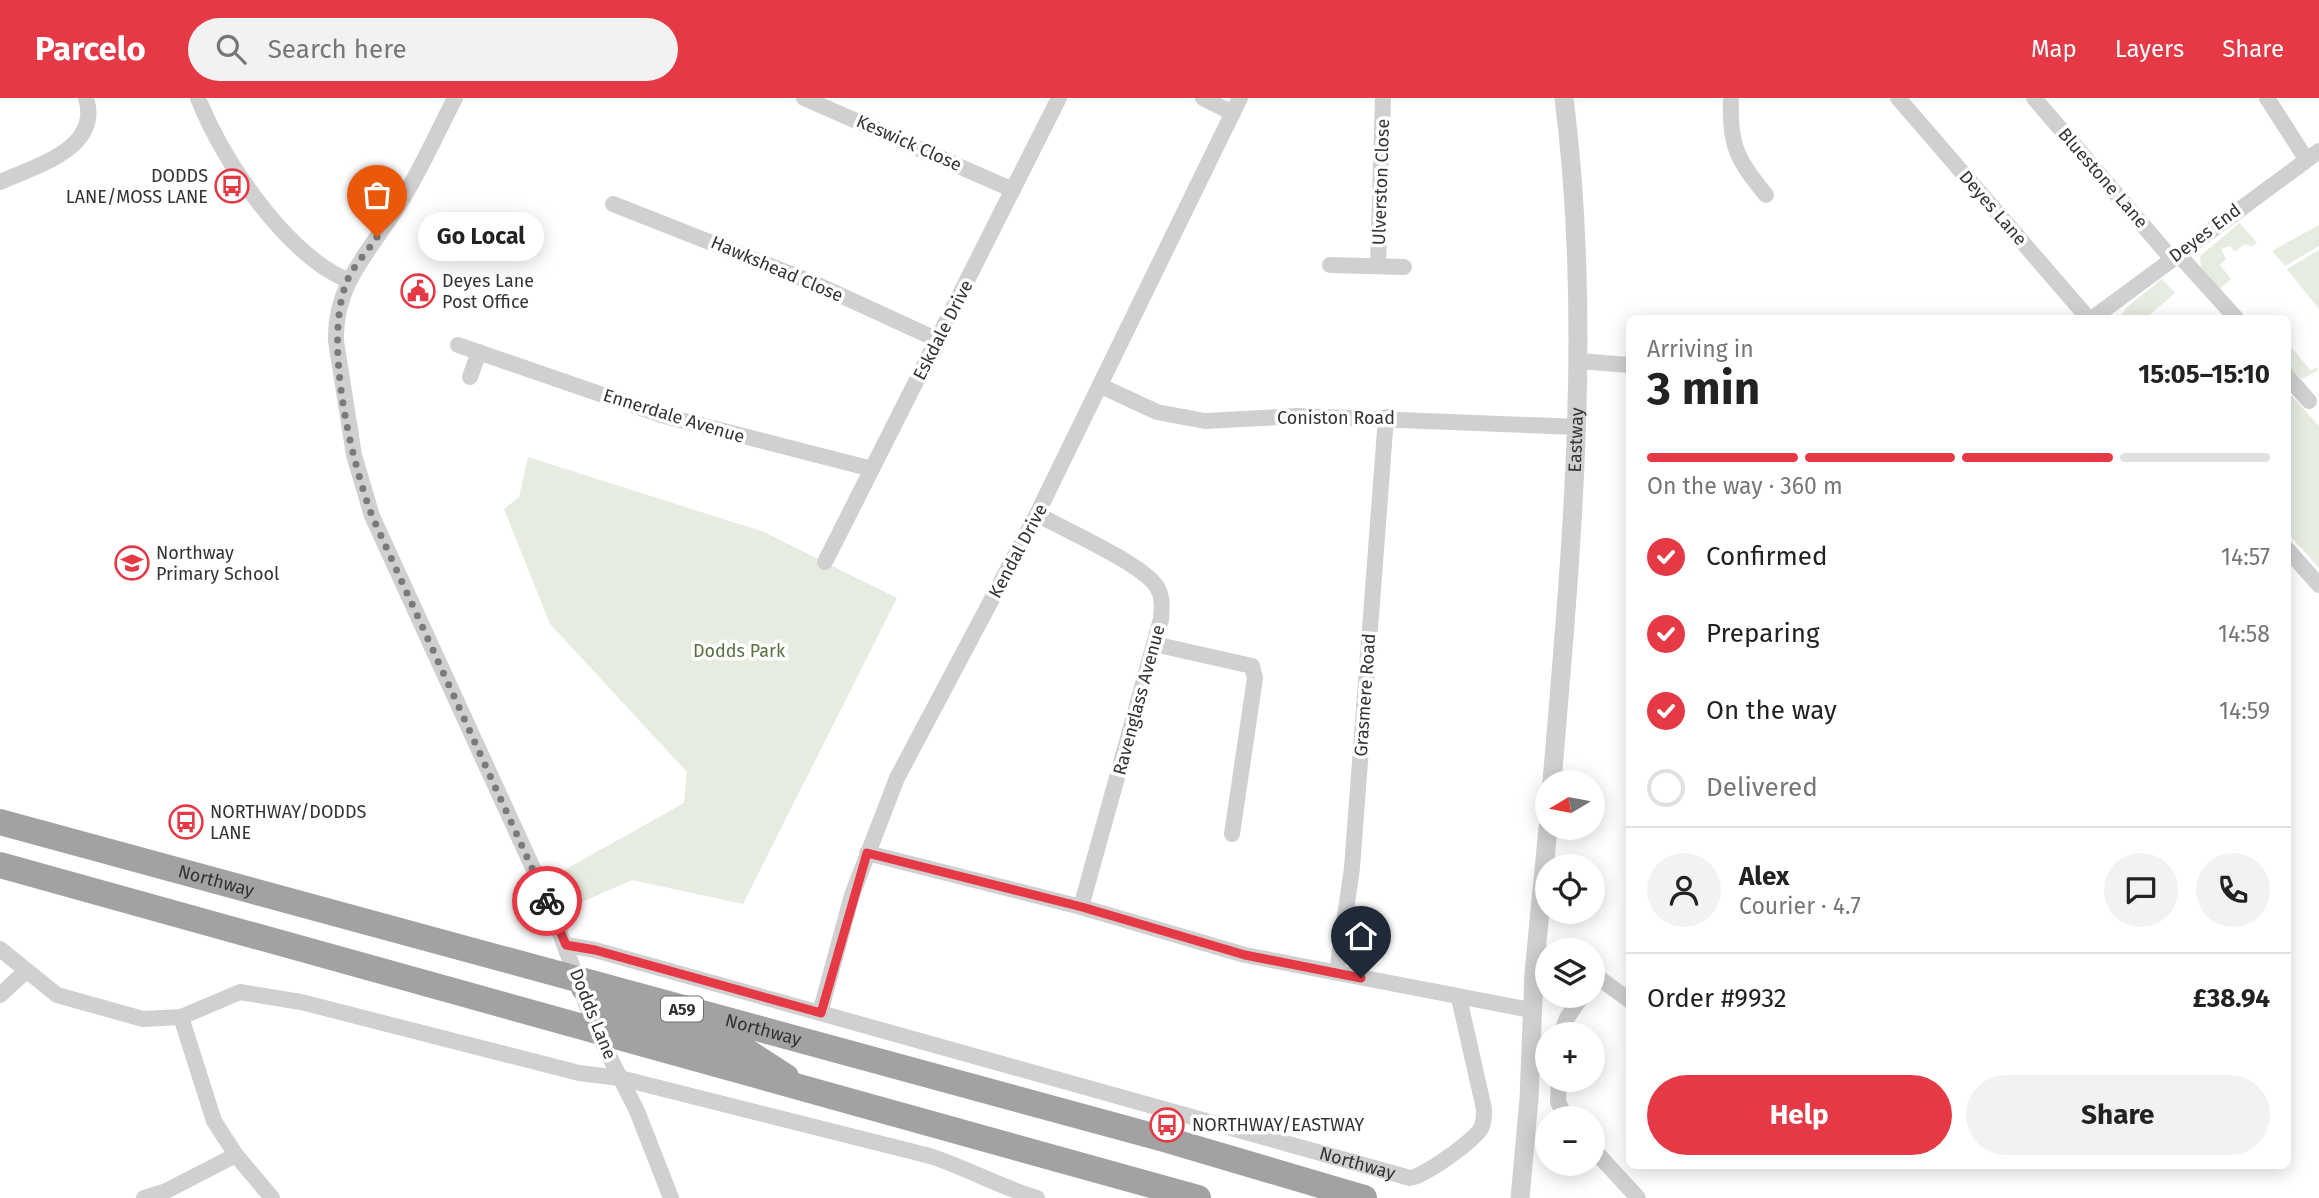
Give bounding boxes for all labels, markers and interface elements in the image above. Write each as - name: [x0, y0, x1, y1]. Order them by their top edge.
- search box: [188, 18, 678, 81]
- text: Parcelo: [35, 29, 146, 69]
- icon: search: [212, 30, 250, 68]
- text: Search here: [268, 34, 407, 65]
- text: Map: [2031, 35, 2077, 63]
- text: Layers: [2115, 35, 2184, 63]
- text: Share: [2222, 35, 2284, 63]
- street label: Keswick Close: [853, 110, 965, 176]
- street label: Ulverston Close: [1368, 118, 1394, 246]
- street label: Bluestone Lane: [2053, 123, 2153, 233]
- place label: DODDS LANE/MOSS LANE: [66, 165, 208, 208]
- pin: [347, 165, 407, 237]
- street label: Deyes Lane: [1955, 166, 2031, 250]
- bus stop icon: DODDS LANE/MOSS LANE: [213, 167, 251, 205]
- icon: bag: [358, 176, 396, 214]
- street label: Deyes End: [2165, 199, 2245, 267]
- callout: Go Local: [419, 212, 545, 262]
- text: Go Local: [437, 222, 525, 250]
- street label: Hawkshead Close: [707, 231, 847, 307]
- place label: Deyes Lane Post Office: [442, 270, 534, 313]
- public building icon: Deyes Lane Post Office: [399, 272, 437, 310]
- street label: Eskdale Drive: [908, 276, 978, 384]
- text: Arriving in: [1647, 335, 1754, 363]
- text: 15:05–15:10: [2138, 359, 2270, 390]
- text: 3 min: [1647, 361, 1760, 416]
- street label: Ennerdale Avenue: [601, 384, 747, 448]
- street label: Coniston Road: [1277, 407, 1395, 429]
- street label: Eastway: [1564, 407, 1588, 473]
- text: On the way · 360 m: [1647, 472, 1843, 500]
- street label: Kendal Drive: [984, 500, 1052, 602]
- icon: check: [1647, 538, 1685, 576]
- text: Confirmed: [1706, 541, 1827, 572]
- place label: Northway Primary School: [156, 542, 279, 585]
- text: 14:57: [2221, 543, 2270, 571]
- school or university icon: Northway Primary School: [113, 544, 151, 582]
- icon: check: [1647, 615, 1685, 653]
- text: Preparing: [1706, 618, 1819, 649]
- text: 14:58: [2218, 620, 2270, 648]
- street label: Ravenglass Avenue: [1108, 622, 1170, 778]
- street label: Grasmere Road: [1350, 633, 1380, 757]
- park label: Dodds Park: [693, 640, 786, 662]
- icon: check: [1647, 692, 1685, 730]
- text: On the way: [1706, 695, 1837, 726]
- text: 14:59: [2219, 697, 2270, 725]
- north arrow: [1535, 770, 1605, 840]
- map controls: [1535, 770, 1605, 1176]
- text: Delivered: [1706, 772, 1818, 803]
- place label: NORTHWAY/DODDS LANE: [210, 801, 367, 844]
- bus stop icon: NORTHWAY/DODDS LANE: [167, 803, 205, 841]
- button: person: [1647, 853, 1721, 927]
- button: chat: [2104, 853, 2178, 927]
- button: phone: [2196, 853, 2270, 927]
- button: locate: [1535, 854, 1605, 924]
- street label: Northway: [176, 860, 257, 902]
- text: Alex: [1739, 861, 1789, 892]
- courier: [512, 866, 582, 936]
- icon: bike: [528, 882, 566, 920]
- text: Courier · 4.7: [1739, 892, 1861, 920]
- pin: [1331, 906, 1391, 978]
- icon: home: [1342, 917, 1380, 955]
- button: layers: [1535, 938, 1605, 1008]
- street label: Dodds Lane: [565, 965, 621, 1063]
- text: Order #9932: [1647, 983, 1787, 1014]
- text: £38.94: [2193, 983, 2270, 1014]
- road number: A59: [661, 996, 703, 1021]
- street label: Northway: [723, 1009, 804, 1051]
- button: +: [1535, 1022, 1605, 1092]
- button: Help: [1647, 1075, 1952, 1155]
- button: Share: [1966, 1075, 2270, 1155]
- bus stop icon: NORTHWAY/EASTWAY: [1148, 1106, 1186, 1144]
- button: −: [1535, 1106, 1605, 1176]
- place label: NORTHWAY/EASTWAY: [1192, 1114, 1364, 1136]
- street label: Northway: [1317, 1142, 1398, 1184]

